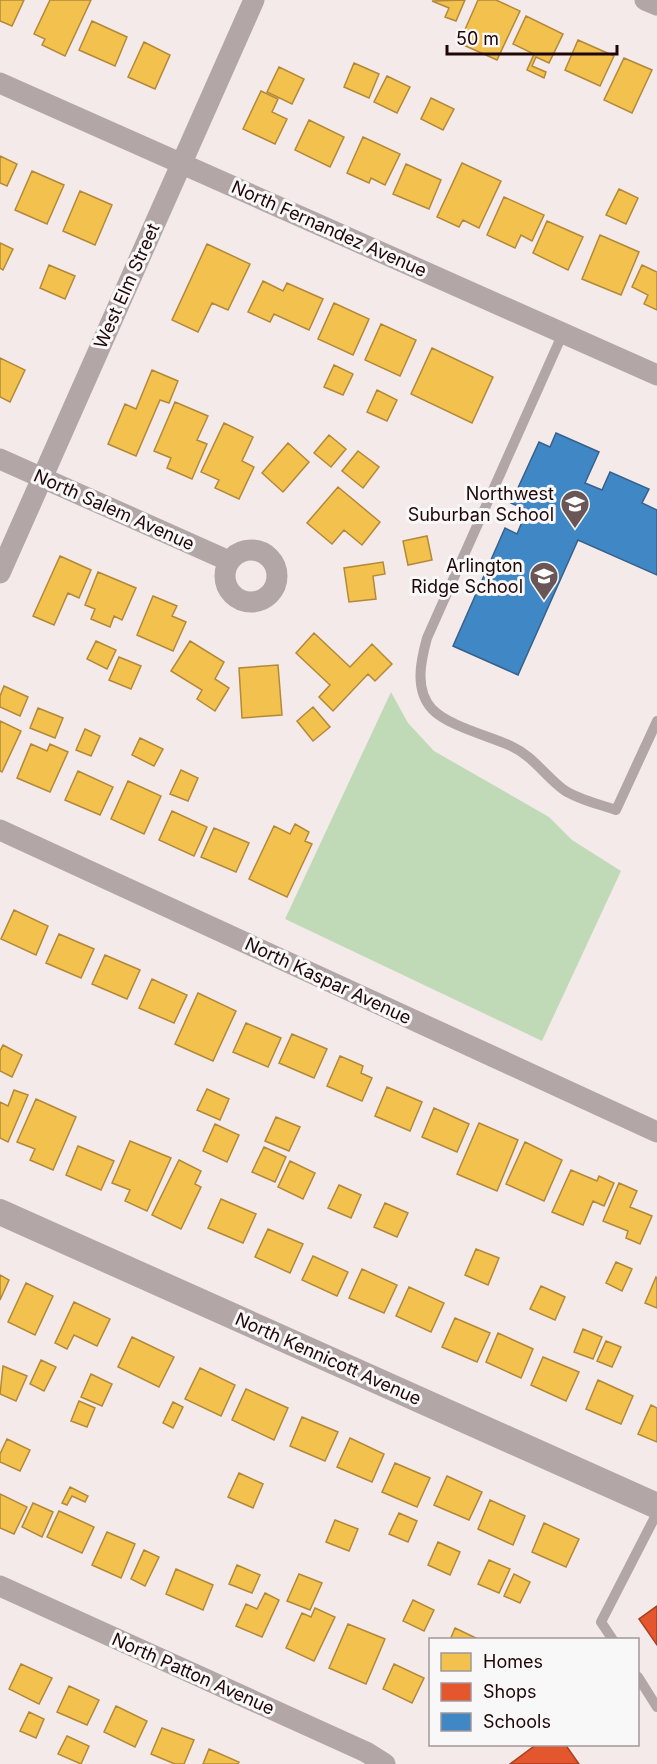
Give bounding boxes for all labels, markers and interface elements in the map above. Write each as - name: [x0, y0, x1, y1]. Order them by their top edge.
- scale bar: [447, 18, 616, 56]
- text: 50 m: [456, 28, 499, 49]
- street label: North Fernandez Avenue: [228, 176, 430, 281]
- street label: West Elm Street: [90, 220, 164, 352]
- street label: North Salem Avenue: [31, 465, 198, 554]
- place label: Northwest Suburban School: [408, 483, 554, 525]
- school or university icon: Northwest Suburban School: [559, 488, 591, 530]
- place label: Arlington Ridge School: [411, 555, 523, 597]
- school or university icon: Arlington Ridge School: [528, 560, 560, 602]
- street label: North Kaspar Avenue: [242, 933, 415, 1028]
- street label: North Kennicott Avenue: [232, 1308, 424, 1409]
- street label: North Patton Avenue: [109, 1628, 278, 1719]
- legend: [429, 1638, 639, 1746]
- text: Homes: [483, 1651, 543, 1672]
- text: Shops: [483, 1681, 537, 1702]
- text: Schools: [483, 1711, 551, 1732]

